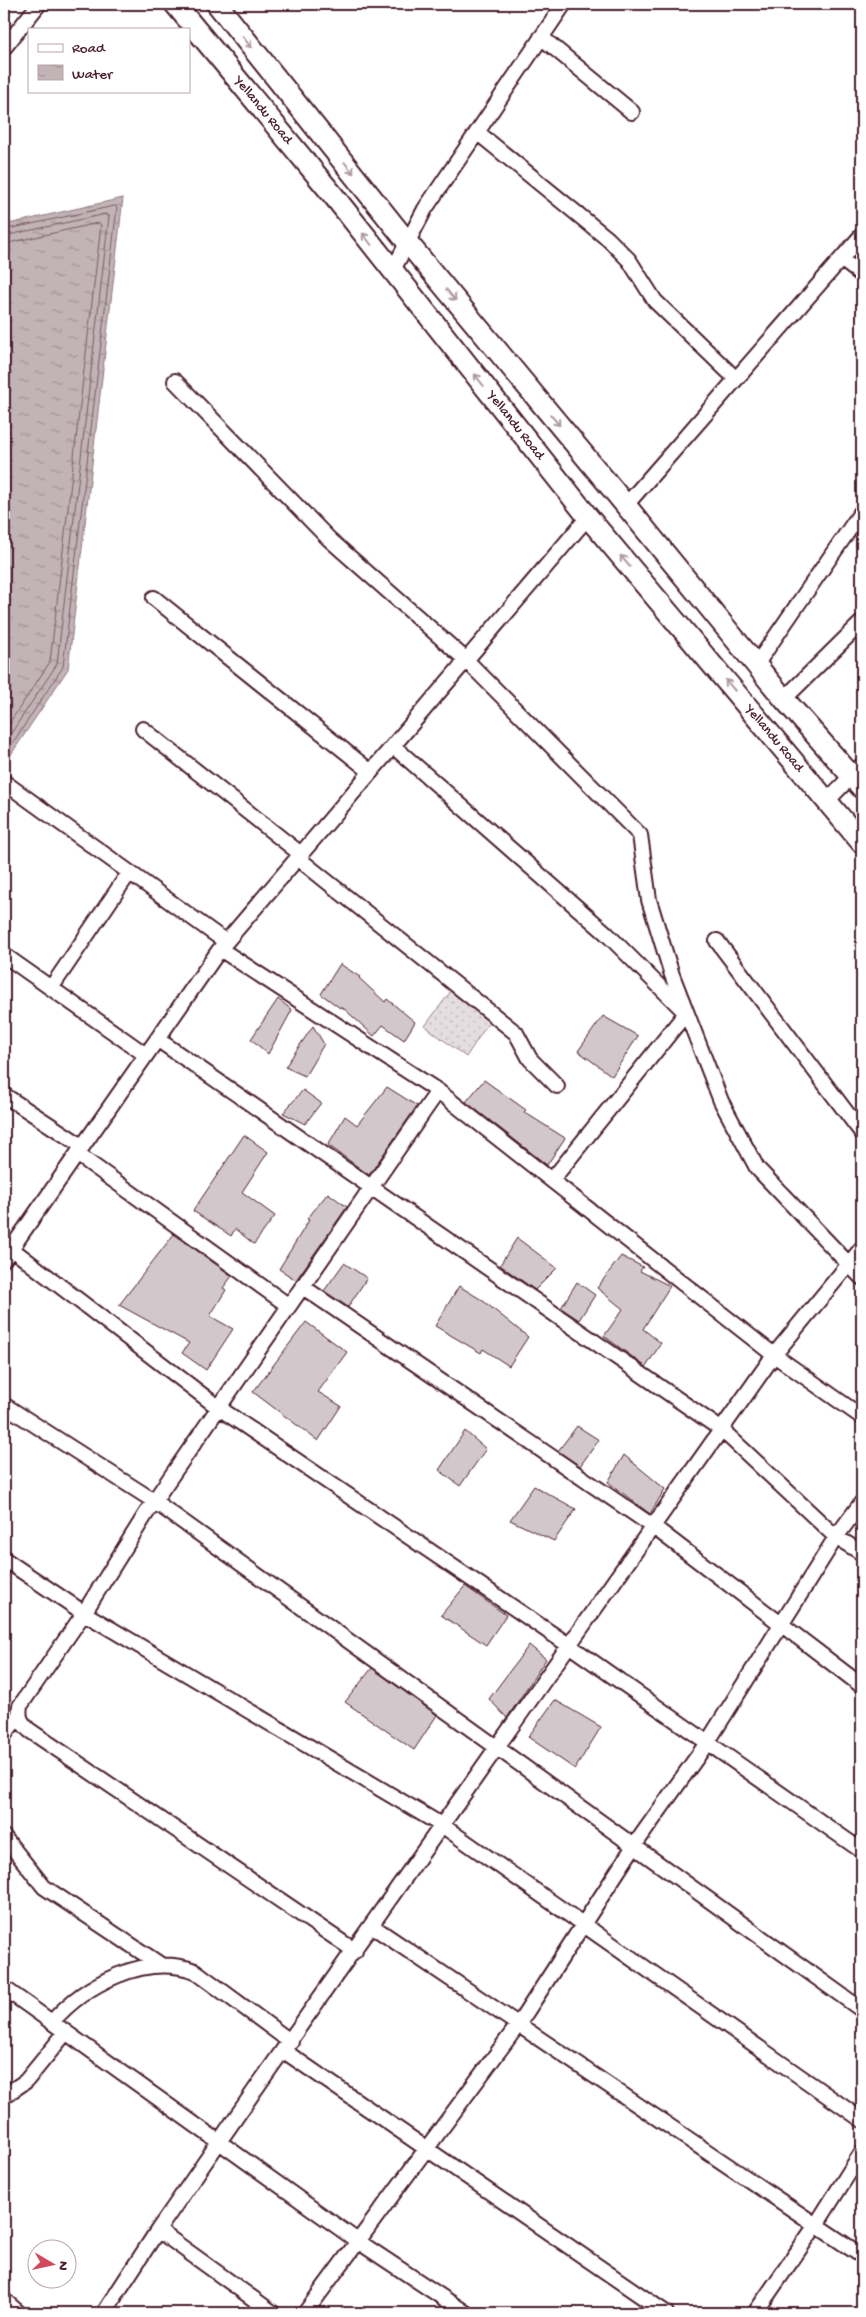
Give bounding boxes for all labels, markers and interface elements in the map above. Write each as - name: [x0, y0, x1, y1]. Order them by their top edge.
- legend: [28, 28, 190, 92]
- one-way arrow: [242, 35, 253, 48]
- text: Road: [72, 40, 106, 58]
- text: Water: [72, 66, 114, 84]
- street label: Yellandu Road: [229, 71, 297, 149]
- one-way arrow: [344, 162, 355, 175]
- one-way arrow: [361, 233, 372, 246]
- one-way arrow: [446, 288, 457, 301]
- one-way arrow: [474, 374, 485, 387]
- street label: Yellandu Road: [482, 386, 549, 465]
- one-way arrow: [550, 413, 561, 426]
- one-way arrow: [620, 554, 631, 567]
- one-way arrow: [725, 678, 736, 691]
- street label: Yellandu Road: [740, 700, 809, 777]
- north arrow: [28, 2240, 78, 2290]
- text: N: [53, 2260, 71, 2271]

